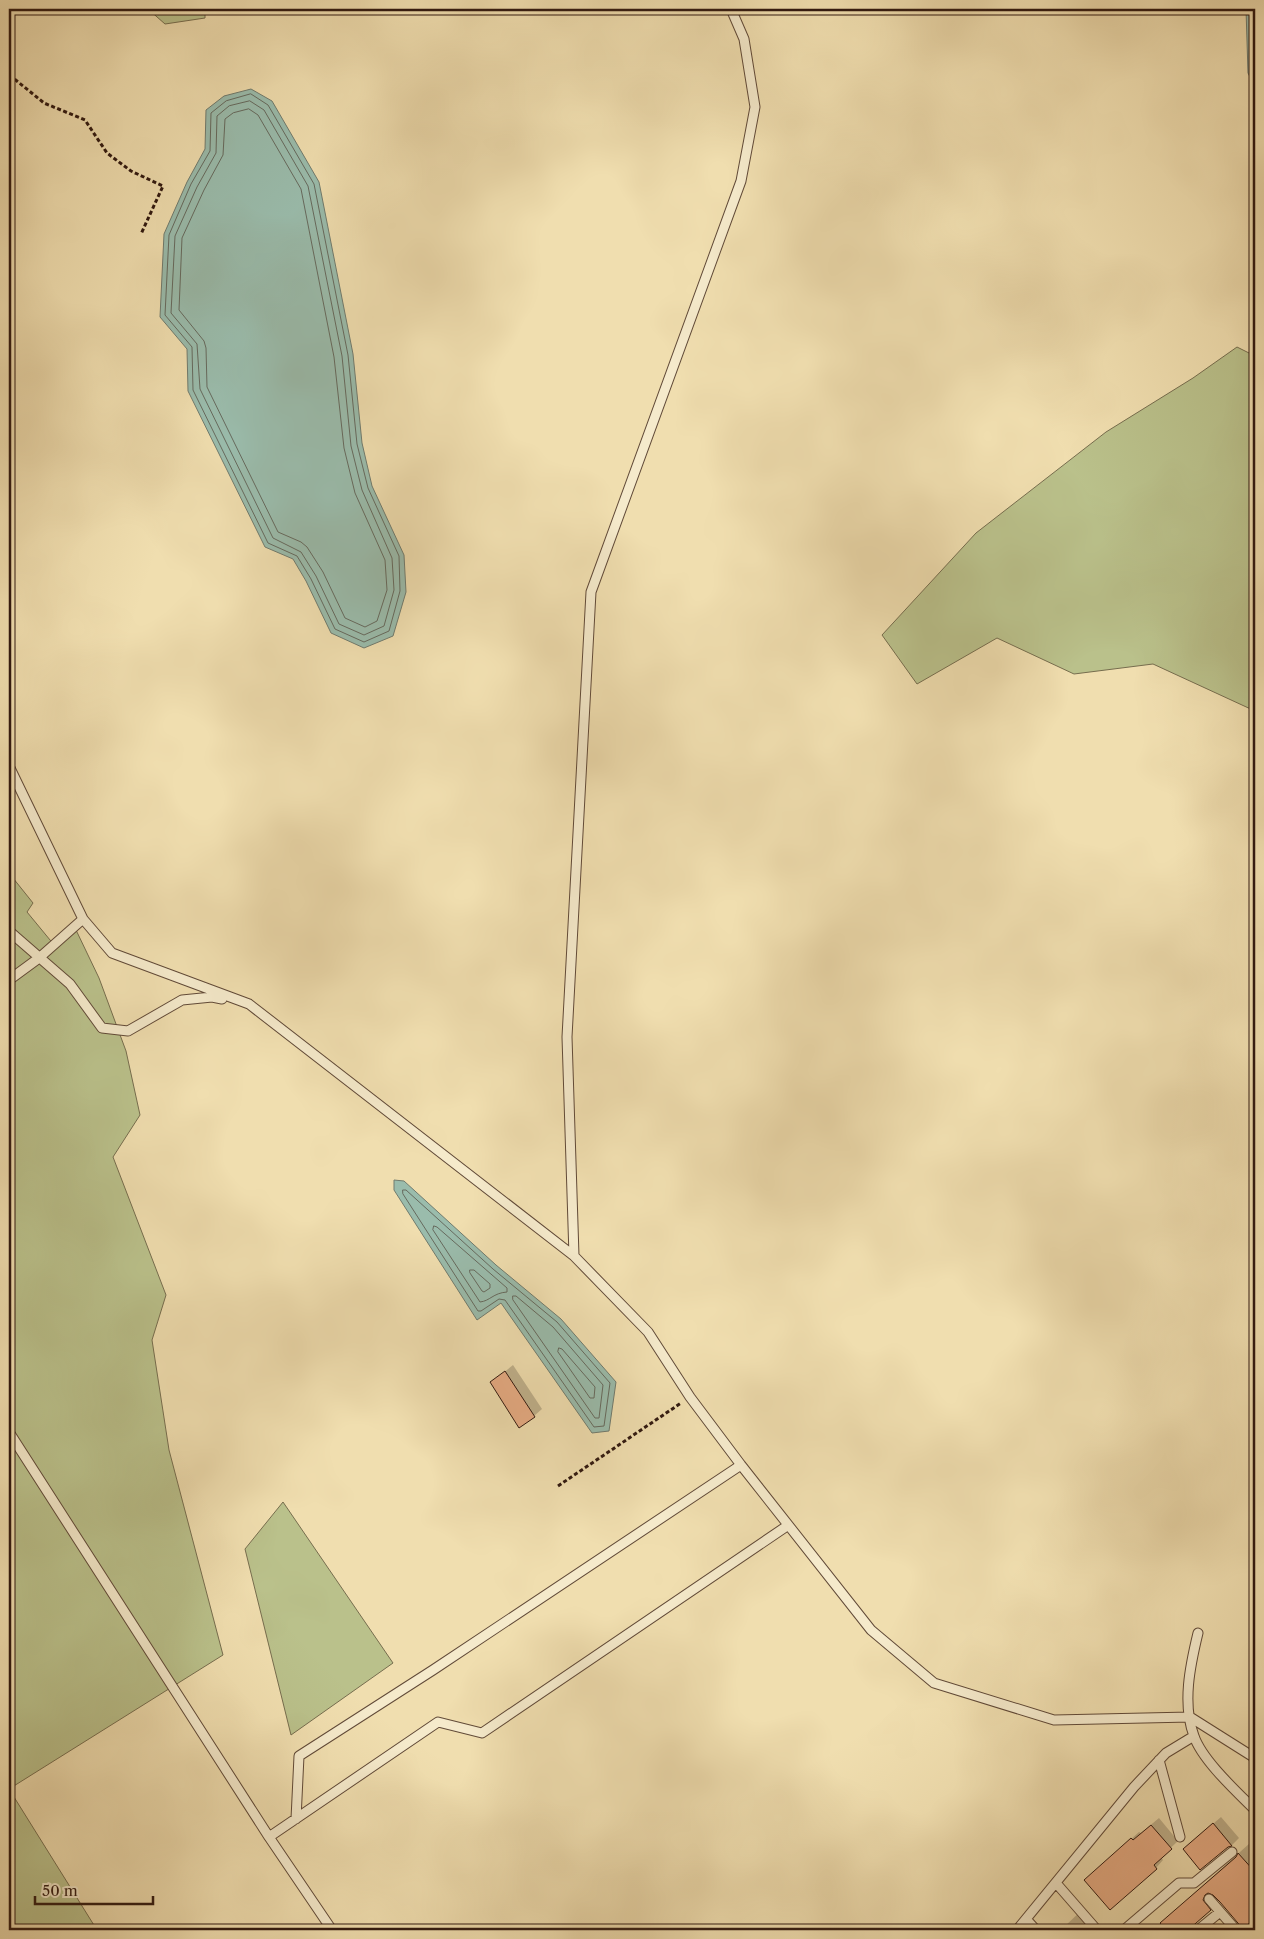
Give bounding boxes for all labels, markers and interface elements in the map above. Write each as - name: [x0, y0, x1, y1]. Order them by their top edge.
- scale bar: [35, 1874, 152, 1906]
- text: 50 m: [42, 1881, 78, 1900]

